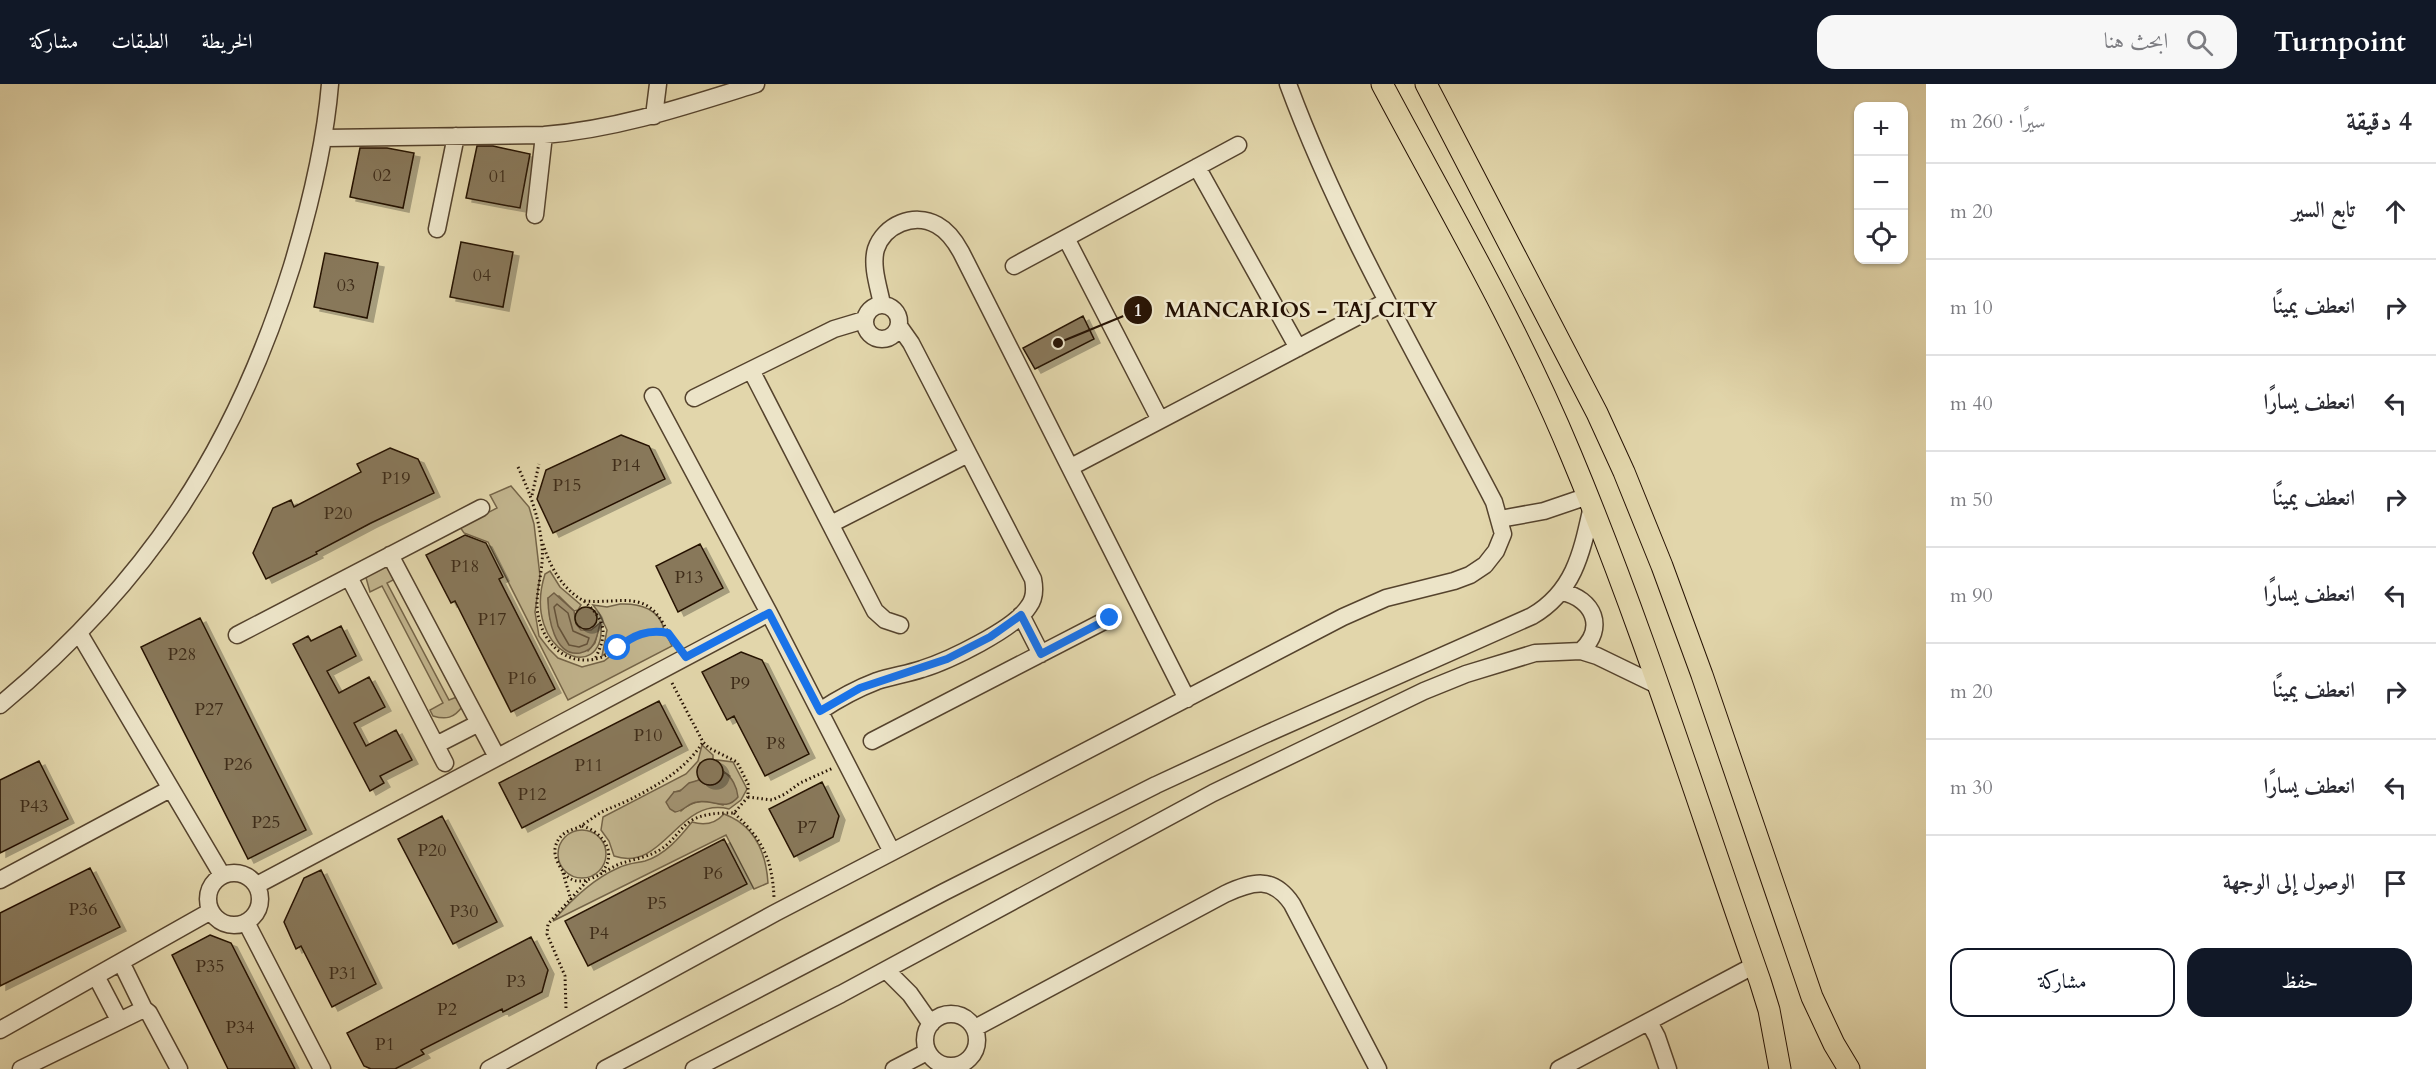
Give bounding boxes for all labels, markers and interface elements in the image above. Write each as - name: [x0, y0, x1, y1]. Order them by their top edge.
- search box: [1817, 15, 2237, 69]
- text: Turnpoint: [2273, 23, 2406, 61]
- text: ابحث هنا: [2104, 26, 2168, 56]
- icon: search: [2183, 26, 2216, 59]
- text: مشاركة: [30, 27, 78, 56]
- text: الطبقات: [111, 27, 168, 56]
- text: الخريطة: [201, 27, 253, 56]
- map controls: [1854, 102, 1908, 264]
- button: +: [1854, 102, 1908, 156]
- text: 4 دقيقة: [2346, 104, 2412, 139]
- text: سيرًا · 260 m: [1950, 108, 2046, 135]
- button: −: [1854, 156, 1908, 210]
- house number: 02: [373, 163, 391, 188]
- house number: 01: [489, 164, 507, 189]
- text: تابع السير: [2292, 195, 2355, 225]
- icon: ahead: [2379, 195, 2412, 228]
- text: 20 m: [1950, 198, 1993, 225]
- button: locate: [1854, 210, 1908, 264]
- house number: 04: [473, 263, 491, 288]
- house number: 03: [337, 273, 355, 298]
- callout: MANCARIOS - TAJ CITY: [1123, 290, 1449, 330]
- text: انعطف يمينًا: [2272, 291, 2355, 321]
- icon: right: [2379, 291, 2412, 324]
- text: 10 m: [1950, 294, 1993, 321]
- text: MANCARIOS - TAJ CITY: [1165, 295, 1438, 325]
- text: 1: [1133, 298, 1143, 323]
- text: انعطف يسارًا: [2264, 387, 2355, 417]
- icon: left: [2379, 387, 2412, 420]
- text: 40 m: [1950, 390, 1993, 417]
- house number: P14: [611, 453, 641, 478]
- house number: P19: [381, 466, 411, 491]
- house number: P15: [552, 473, 582, 498]
- text: انعطف يمينًا: [2272, 483, 2355, 513]
- icon: right: [2379, 483, 2412, 516]
- text: 50 m: [1950, 486, 1993, 513]
- house number: P20: [323, 501, 353, 526]
- house number: P18: [450, 554, 480, 579]
- house number: P13: [674, 565, 704, 590]
- text: انعطف يسارًا: [2264, 579, 2355, 609]
- icon: left: [2379, 579, 2412, 612]
- text: 90 m: [1950, 582, 1993, 609]
- route end: [1096, 604, 1122, 630]
- house number: P17: [477, 607, 507, 632]
- route start: [604, 634, 630, 660]
- house number: P28: [167, 642, 197, 667]
- house number: P16: [507, 666, 537, 691]
- house number: P9: [730, 671, 750, 696]
- text: انعطف يمينًا: [2272, 675, 2355, 705]
- icon: right: [2379, 675, 2412, 708]
- text: 20 m: [1950, 678, 1993, 705]
- house number: P27: [194, 697, 224, 722]
- house number: P10: [633, 723, 663, 748]
- house number: P8: [766, 731, 786, 756]
- house number: P26: [223, 752, 253, 777]
- house number: P11: [574, 753, 604, 778]
- text: انعطف يسارًا: [2264, 771, 2355, 801]
- icon: left: [2379, 771, 2412, 804]
- text: 30 m: [1950, 774, 1993, 801]
- house number: P12: [517, 782, 547, 807]
- house number: P43: [19, 794, 49, 819]
- house number: P25: [251, 810, 281, 835]
- house number: P7: [797, 815, 817, 840]
- house number: P20: [417, 838, 447, 863]
- house number: P6: [703, 861, 723, 886]
- text: الوصول إلى الوجهة: [2223, 867, 2355, 897]
- icon: arrive: [2379, 867, 2412, 900]
- house number: P5: [647, 891, 667, 916]
- house number: P36: [68, 897, 98, 922]
- house number: P30: [449, 899, 479, 924]
- house number: P4: [589, 921, 609, 946]
- button: مشاركة: [1950, 948, 2175, 1017]
- button: حفظ: [2187, 948, 2412, 1017]
- house number: P35: [195, 954, 225, 979]
- house number: P31: [328, 961, 358, 986]
- house number: P3: [506, 969, 526, 994]
- house number: P2: [437, 997, 457, 1022]
- house number: P34: [225, 1015, 255, 1040]
- house number: P1: [375, 1032, 395, 1057]

